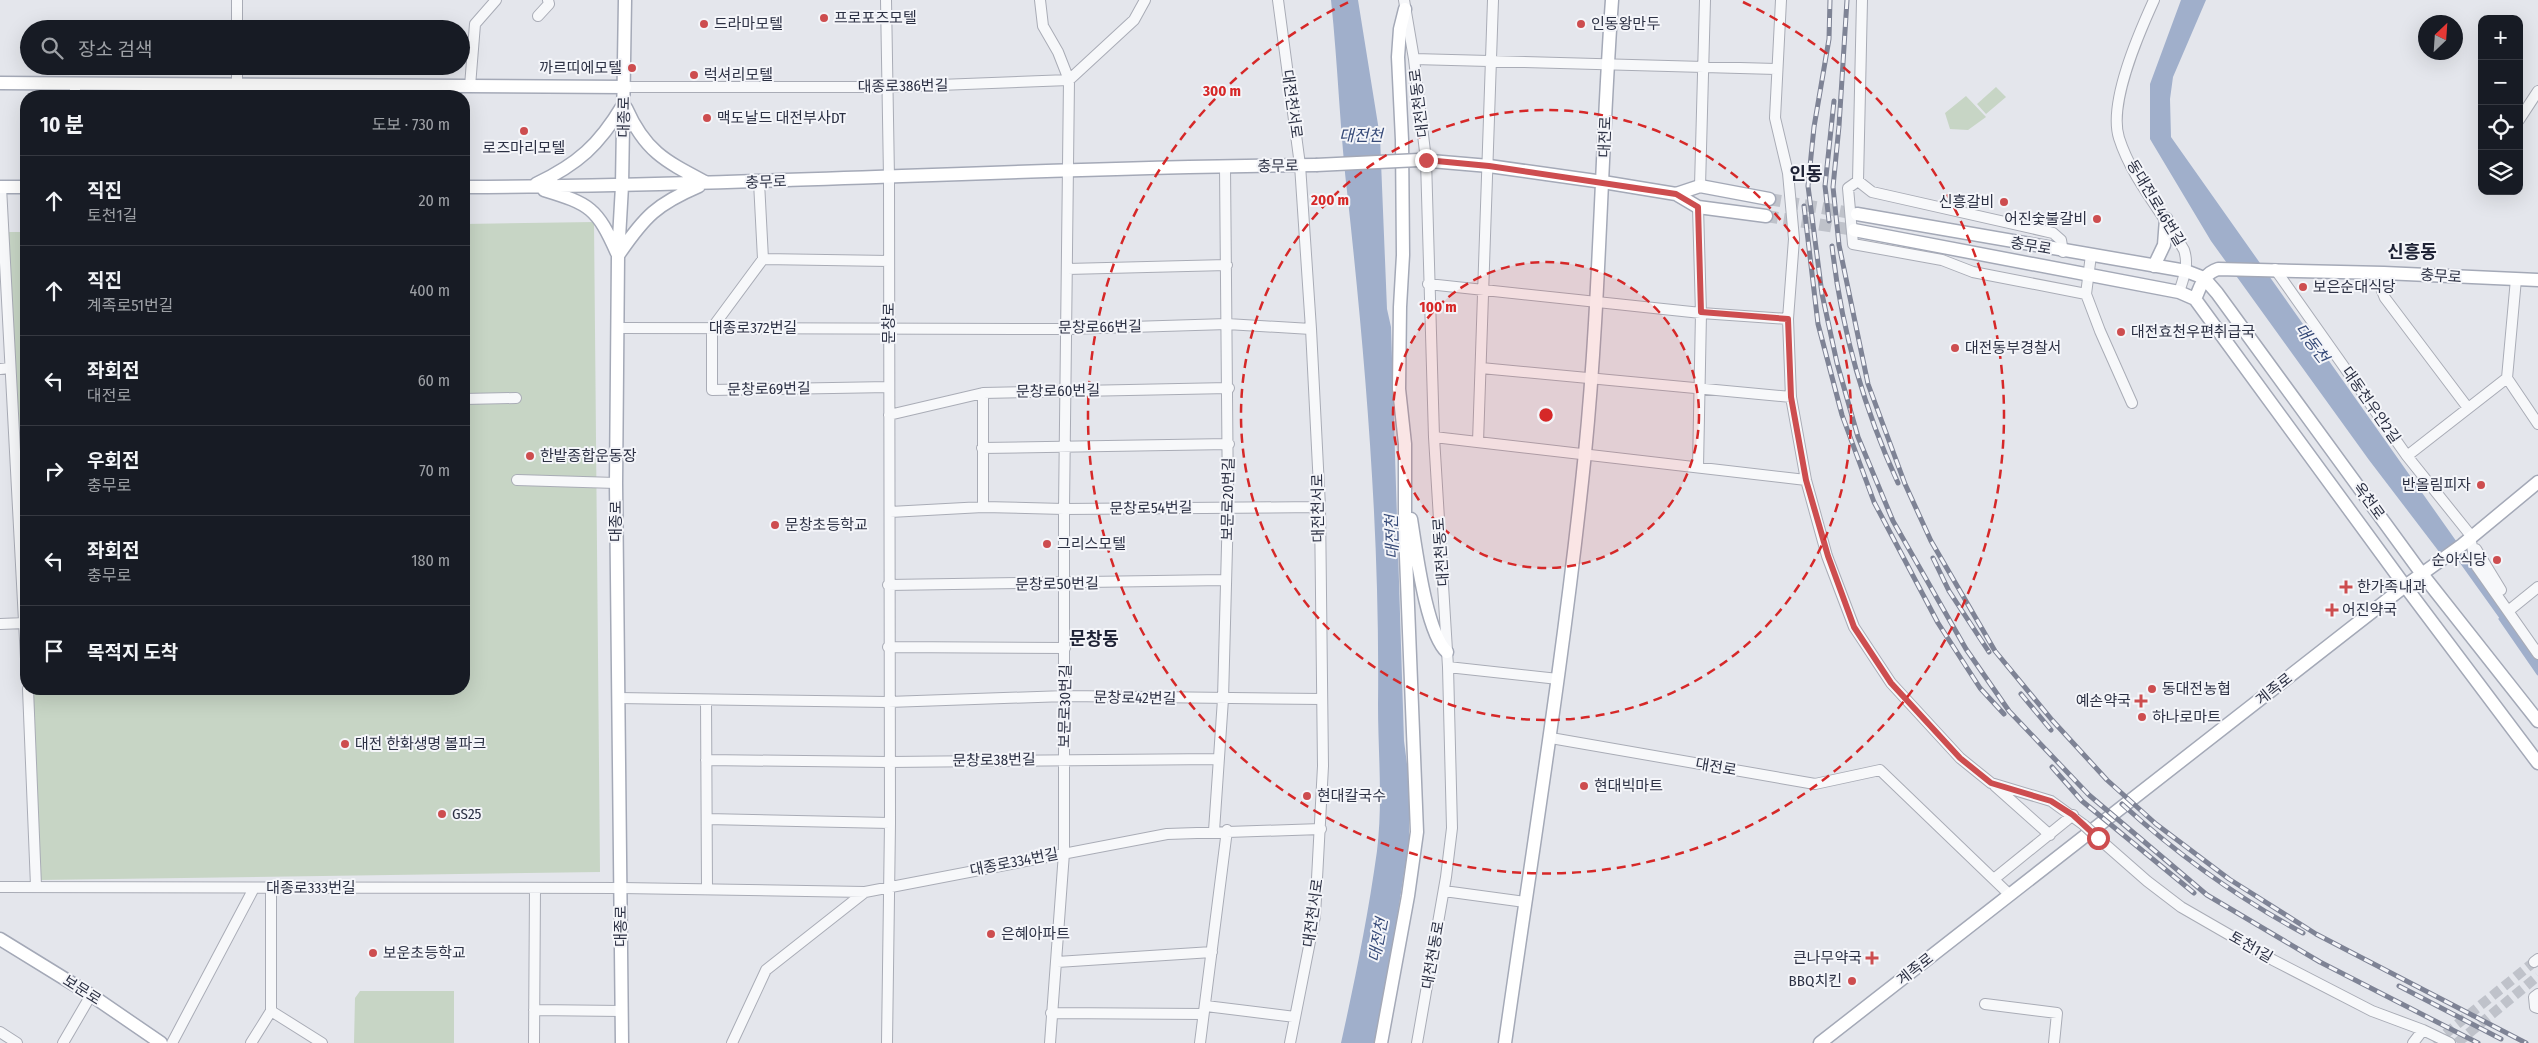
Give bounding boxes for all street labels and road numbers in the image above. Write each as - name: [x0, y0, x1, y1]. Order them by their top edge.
- street label: 대전천동로: [1406, 68, 1432, 138]
- street label: 대전천서로: [1278, 69, 1306, 139]
- street label: 대종로386번길: [857, 76, 949, 96]
- street label: 대종로: [615, 96, 633, 138]
- street label: 대전로: [1595, 116, 1615, 158]
- street label: 충무로: [1257, 157, 1299, 175]
- street label: 동대전로46번길: [2123, 157, 2189, 249]
- street label: 충무로: [745, 172, 787, 192]
- street label: 충무로: [2009, 234, 2053, 258]
- street label: 충무로: [2420, 266, 2462, 286]
- street label: 문창로: [880, 302, 898, 344]
- street label: 문창로66번길: [1058, 317, 1142, 337]
- street label: 대종로372번길: [709, 319, 797, 337]
- street label: 대동천우안2길: [2338, 363, 2404, 447]
- street label: 문창로69번길: [727, 379, 811, 399]
- street label: 문창로60번길: [1016, 381, 1100, 401]
- street label: 보문로20번길: [1218, 457, 1238, 541]
- street label: 대전천서로: [1308, 473, 1328, 543]
- street label: 옥천로: [2350, 479, 2388, 523]
- street label: 문창로54번길: [1109, 498, 1193, 518]
- street label: 대종로: [607, 500, 625, 542]
- street label: 대전천동로: [1430, 517, 1452, 587]
- street label: 문창로50번길: [1015, 574, 1099, 594]
- street label: 보문로30번길: [1055, 664, 1075, 748]
- street label: 계족로: [2252, 669, 2296, 709]
- street label: 문창로42번길: [1094, 688, 1176, 708]
- street label: 문창로38번길: [952, 750, 1036, 770]
- street label: 대전로: [1694, 755, 1738, 779]
- street label: 대종로334번길: [968, 845, 1060, 879]
- street label: 대전천서로: [1299, 878, 1327, 948]
- street label: 대종로333번길: [266, 879, 356, 897]
- street label: 대종로: [612, 905, 630, 947]
- street label: 대전천동로: [1418, 919, 1448, 991]
- street label: 토천1길: [2226, 927, 2276, 967]
- street label: 계족로: [1893, 949, 1937, 989]
- street label: 보문로: [60, 971, 104, 1009]

